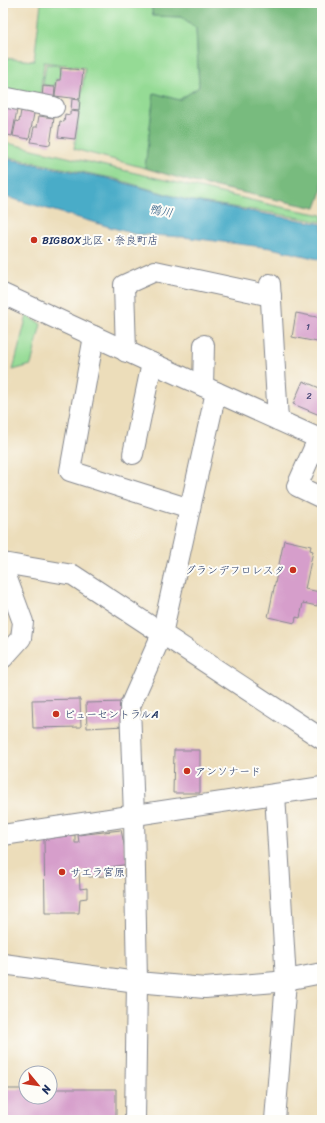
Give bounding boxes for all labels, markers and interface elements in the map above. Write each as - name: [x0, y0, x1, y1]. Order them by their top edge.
- water label: 鴨川: [147, 198, 175, 224]
- place label: BIGBOX北区・奈良町店: [42, 231, 159, 250]
- marker: BIGBOX北区・奈良町店: [29, 235, 39, 245]
- house number: 1: [306, 319, 310, 335]
- house number: 2: [306, 388, 312, 404]
- place label: グランデフロレスタ: [185, 561, 285, 580]
- marker: グランデフロレスタ: [288, 565, 298, 575]
- place label: ビューセントラルA: [64, 705, 159, 724]
- marker: ビューセントラルA: [51, 709, 61, 719]
- place label: アンソナード: [195, 762, 261, 781]
- marker: アンソナード: [182, 766, 192, 776]
- place label: サエラ宮原: [70, 863, 125, 882]
- marker: サエラ宮原: [57, 867, 67, 877]
- north arrow: [18, 1065, 58, 1105]
- text: N: [36, 1081, 57, 1098]

